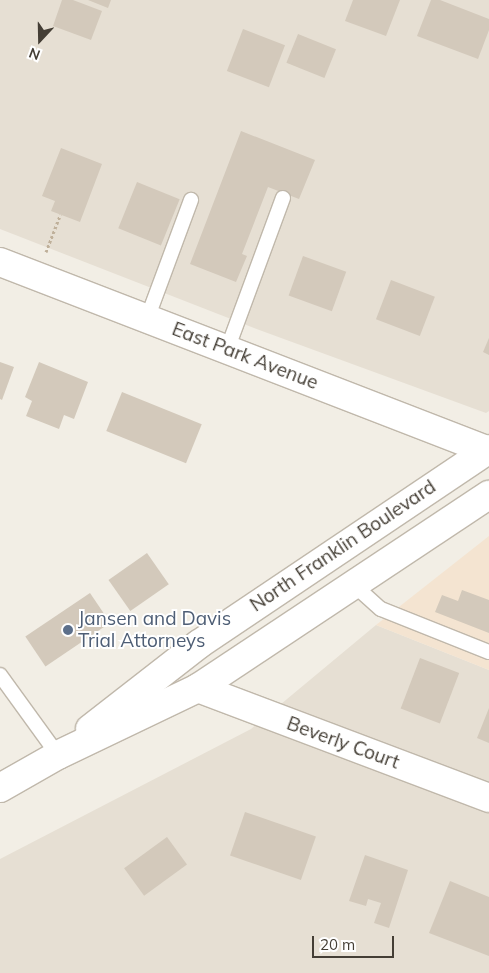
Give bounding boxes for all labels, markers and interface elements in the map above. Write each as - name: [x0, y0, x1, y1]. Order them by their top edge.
- north arrow: [15, 15, 65, 65]
- text: N: [26, 44, 43, 64]
- street label: East Park Avenue: [169, 318, 321, 394]
- street label: North Franklin Boulevard: [246, 475, 440, 617]
- place label: Jansen and Davis Trial Attorneys: [78, 608, 231, 652]
- marker: Jansen and Davis Trial Attorneys: [62, 624, 74, 636]
- street label: Beverly Court: [284, 712, 402, 774]
- scale bar: [314, 926, 396, 958]
- text: 20 m: [320, 935, 355, 954]

